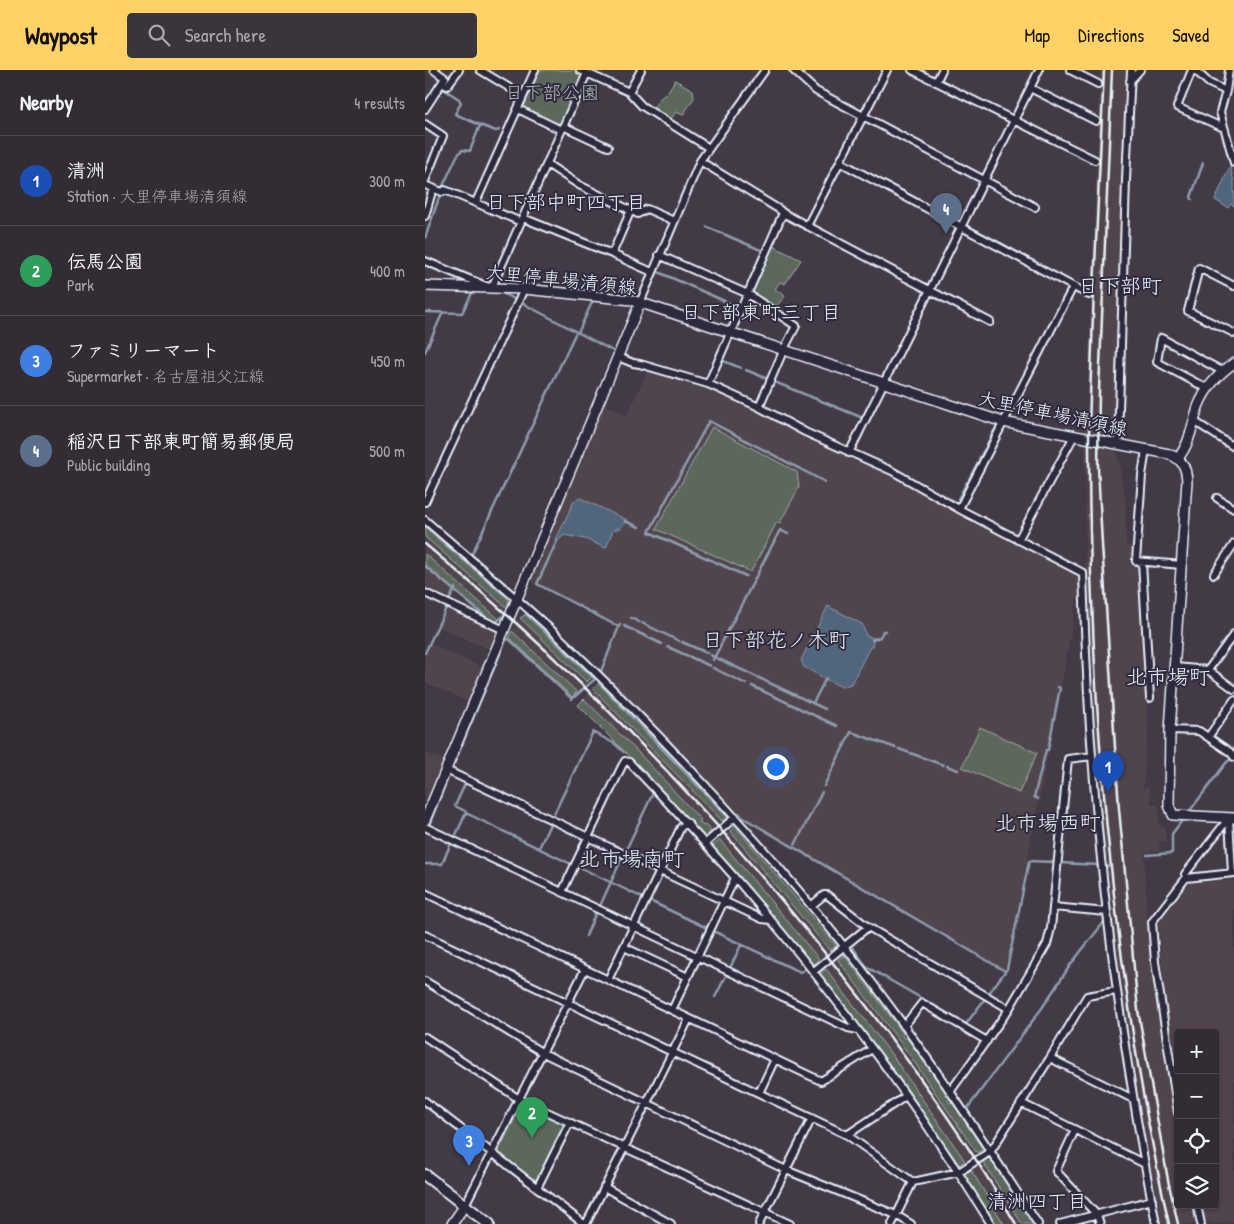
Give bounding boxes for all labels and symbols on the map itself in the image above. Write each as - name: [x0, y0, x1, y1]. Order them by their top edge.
- park label: 日下部公園: [504, 79, 600, 105]
- district label: 日下部中町四丁目: [486, 188, 646, 215]
- pin: 4: [930, 193, 962, 234]
- street label: 大里停車場清須線: [484, 258, 638, 300]
- district label: 日下部町: [1078, 271, 1162, 300]
- district label: 日下部東町三丁目: [681, 298, 841, 325]
- street label: 大里停車場清須線: [976, 384, 1130, 442]
- district label: 日下部花ノ木町: [703, 625, 850, 654]
- district label: 北市場町: [1126, 662, 1210, 691]
- pin: 1: [1092, 751, 1124, 792]
- your location: [763, 754, 789, 780]
- district label: 北市場西町: [996, 808, 1101, 837]
- district label: 北市場南町: [580, 844, 685, 873]
- pin: 2: [516, 1097, 548, 1138]
- pin: 3: [453, 1125, 485, 1166]
- district label: 清洲四丁目: [987, 1187, 1087, 1214]

